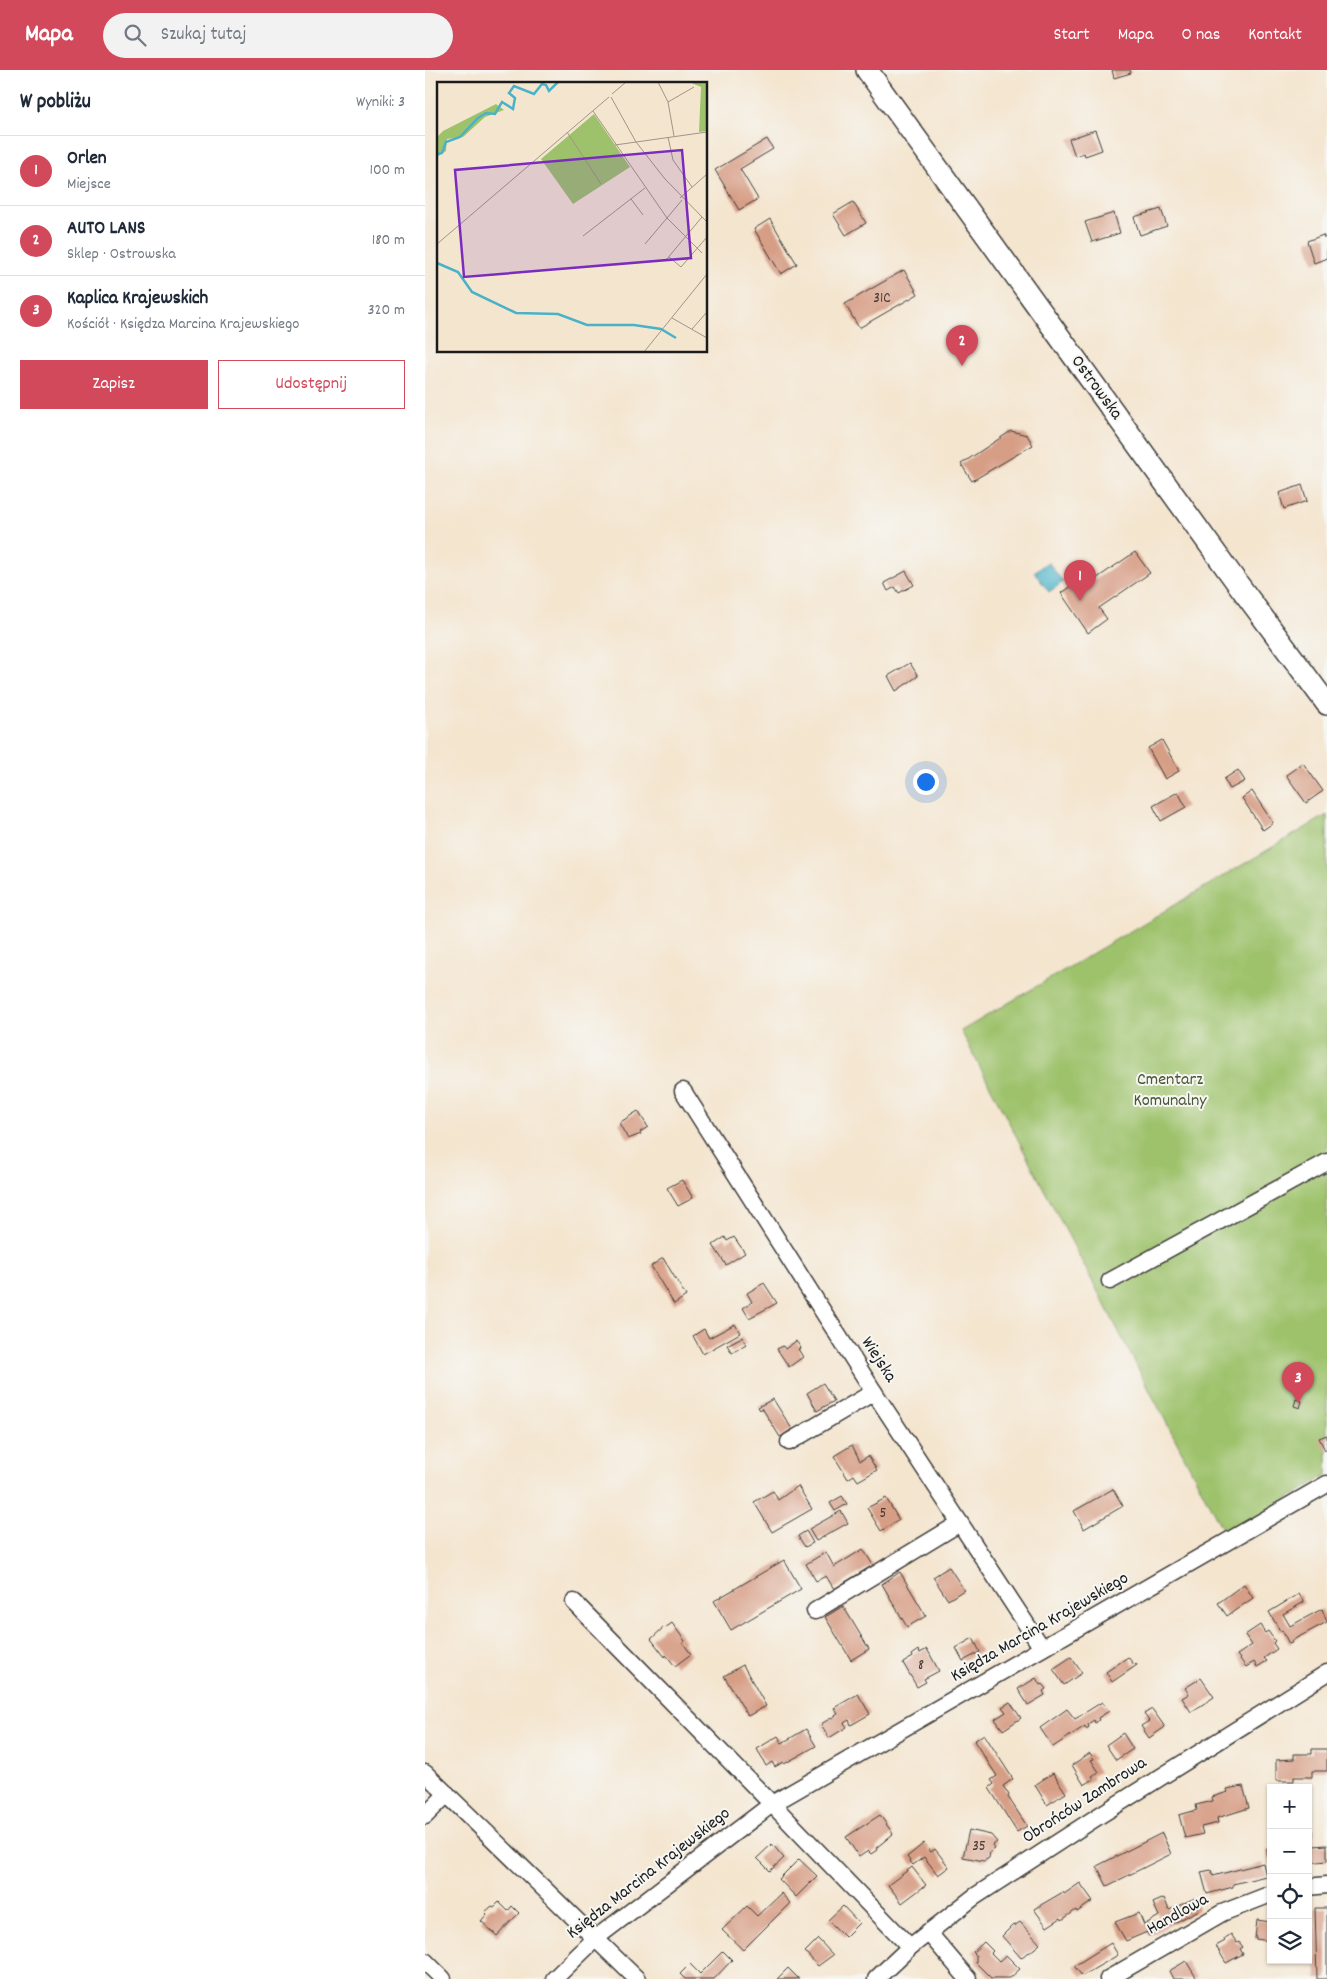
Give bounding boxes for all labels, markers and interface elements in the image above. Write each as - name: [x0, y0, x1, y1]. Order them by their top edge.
- search box: [103, 13, 453, 58]
- text: Mapa: [25, 18, 73, 52]
- icon: search: [121, 21, 149, 49]
- text: Szukaj tutaj: [161, 22, 247, 49]
- text: Start: [1053, 23, 1090, 48]
- text: Mapa: [1118, 23, 1153, 48]
- text: O nas: [1181, 23, 1220, 48]
- text: Kontakt: [1248, 23, 1302, 48]
- inset map: [437, 82, 707, 352]
- text: W pobliżu: [20, 88, 91, 118]
- text: Wyniki: 3: [356, 91, 405, 114]
- text: Orlen: [67, 146, 107, 173]
- text: 1: [34, 159, 38, 182]
- text: 100 m: [369, 159, 405, 182]
- text: Miejsce: [67, 173, 111, 196]
- text: AUTO LANS: [67, 216, 145, 243]
- text: 2: [33, 229, 40, 252]
- text: 180 m: [372, 229, 405, 252]
- text: Sklep · Ostrowska: [67, 243, 176, 266]
- text: Kaplica Krajewskich: [67, 286, 208, 313]
- house number: 31C: [873, 288, 891, 310]
- text: 3: [32, 299, 40, 322]
- text: 320 m: [368, 299, 405, 322]
- text: Kościół · Księdza Marcina Krajewskiego: [67, 313, 299, 336]
- pin: 2: [946, 325, 978, 366]
- street label: Ostrowska: [1064, 351, 1128, 426]
- button: Zapisz: [20, 360, 208, 409]
- button: Udostępnij: [218, 360, 405, 409]
- pin: 1: [1064, 560, 1096, 601]
- your location: [913, 769, 939, 795]
- park label: Cmentarz Komunalny: [1133, 1068, 1207, 1114]
- street label: Wiejska: [854, 1332, 902, 1388]
- pin: 3: [1282, 1362, 1314, 1403]
- house number: 5: [880, 1503, 887, 1525]
- street label: Księdza Marcina Krajewskiego: [946, 1567, 1134, 1689]
- house number: 8: [918, 1655, 924, 1677]
- street label: Obrońców Zambrowa: [1018, 1751, 1152, 1851]
- map controls: [1267, 1784, 1312, 1964]
- button: +: [1267, 1784, 1312, 1829]
- street label: Księdza Marcina Krajewskiego: [562, 1802, 736, 1946]
- button: −: [1267, 1829, 1312, 1874]
- house number: 35: [972, 1836, 986, 1858]
- button: locate: [1267, 1874, 1312, 1919]
- street label: Handlowa: [1143, 1888, 1214, 1942]
- button: layers: [1267, 1919, 1312, 1964]

